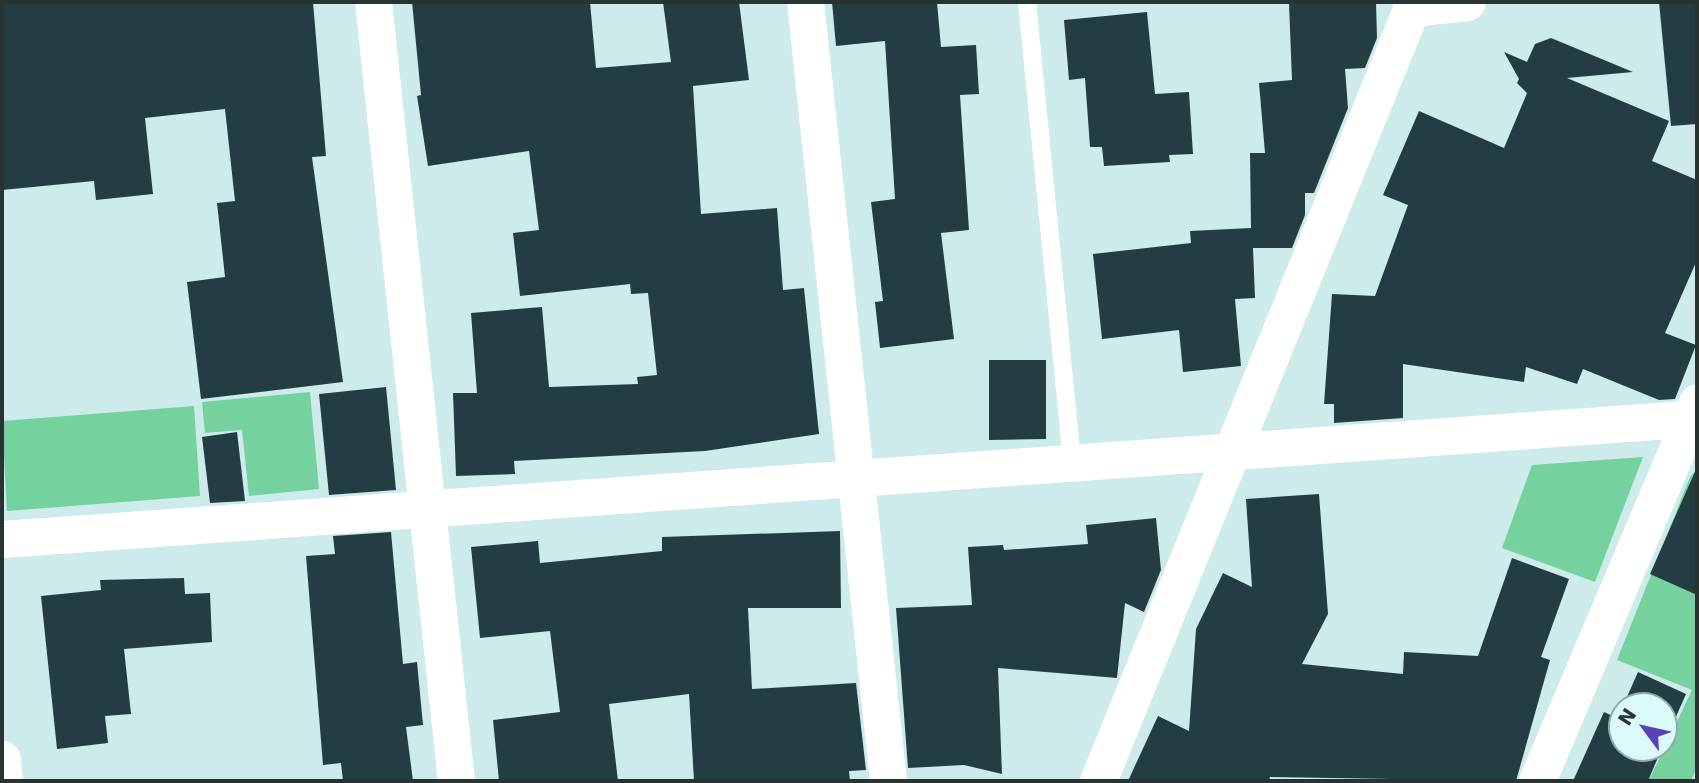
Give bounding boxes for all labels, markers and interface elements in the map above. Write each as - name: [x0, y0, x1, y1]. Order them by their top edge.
- north arrow: [1608, 692, 1678, 762]
- text: N: [1614, 704, 1641, 729]

